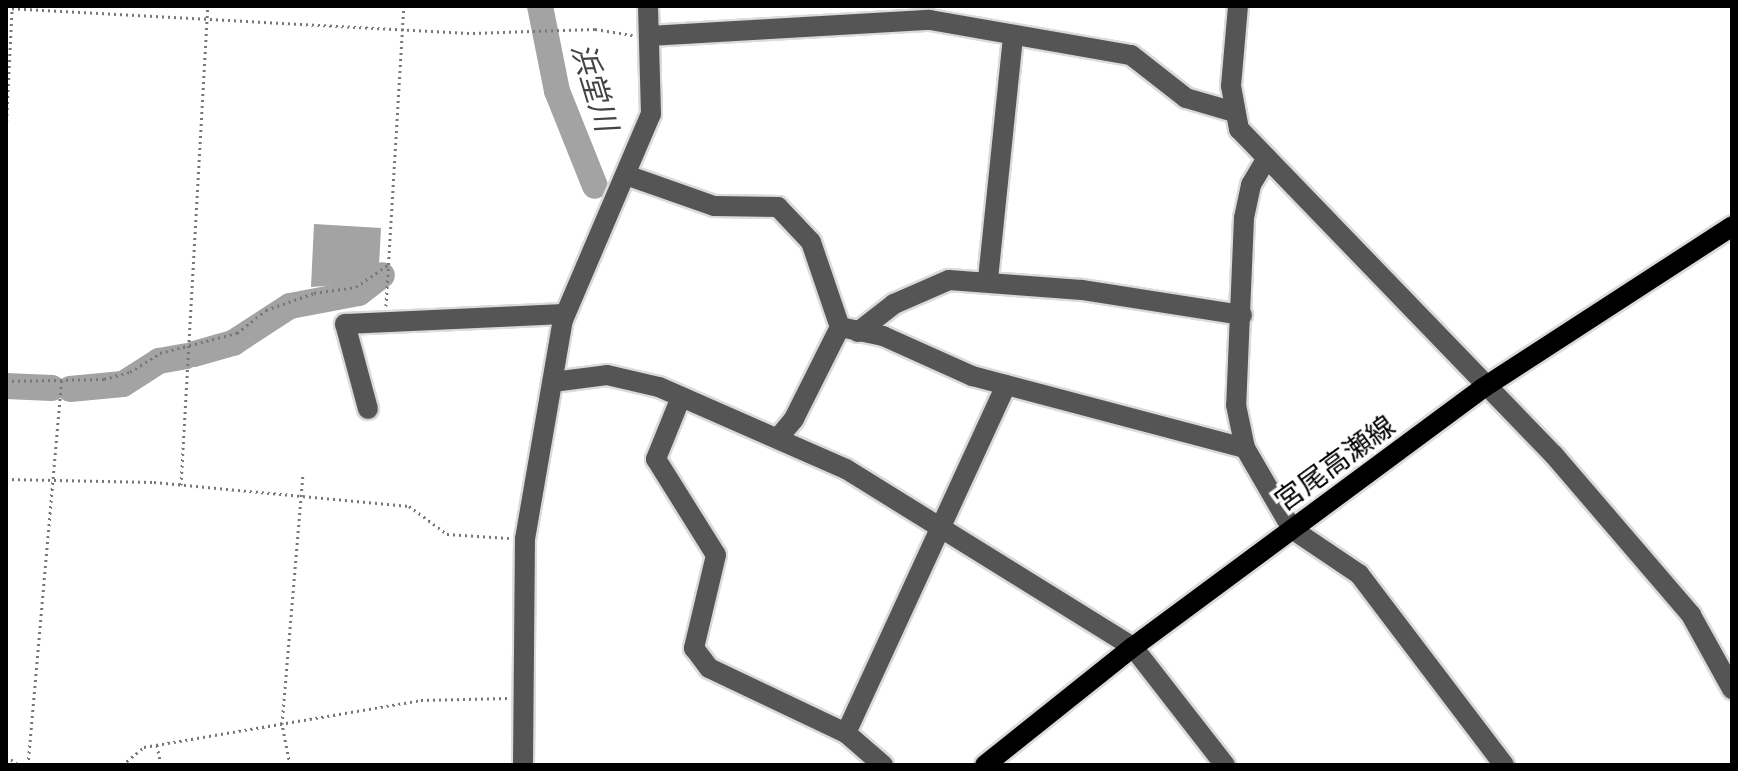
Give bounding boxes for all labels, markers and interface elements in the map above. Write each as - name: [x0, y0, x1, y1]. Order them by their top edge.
- water label: 浜堂川: [565, 39, 625, 135]
- street label: 宮尾高瀬線: [1268, 408, 1402, 518]

